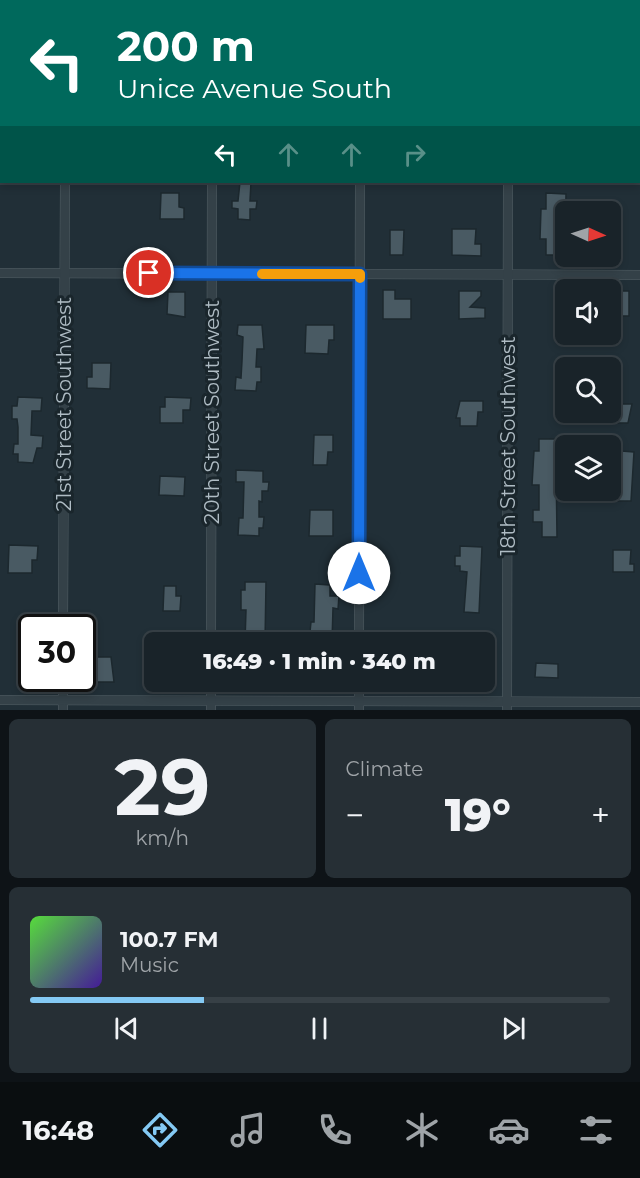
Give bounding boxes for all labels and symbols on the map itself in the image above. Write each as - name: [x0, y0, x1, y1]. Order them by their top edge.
- north arrow: [555, 201, 621, 267]
- pin: [123, 247, 174, 298]
- street label: 21st Street Southwest: [52, 297, 76, 511]
- street label: 20th Street Southwest: [200, 300, 224, 524]
- street label: 18th Street Southwest: [496, 336, 520, 556]
- position arrow: [327, 541, 391, 605]
- speed limit sign: 30: [18, 614, 96, 692]

